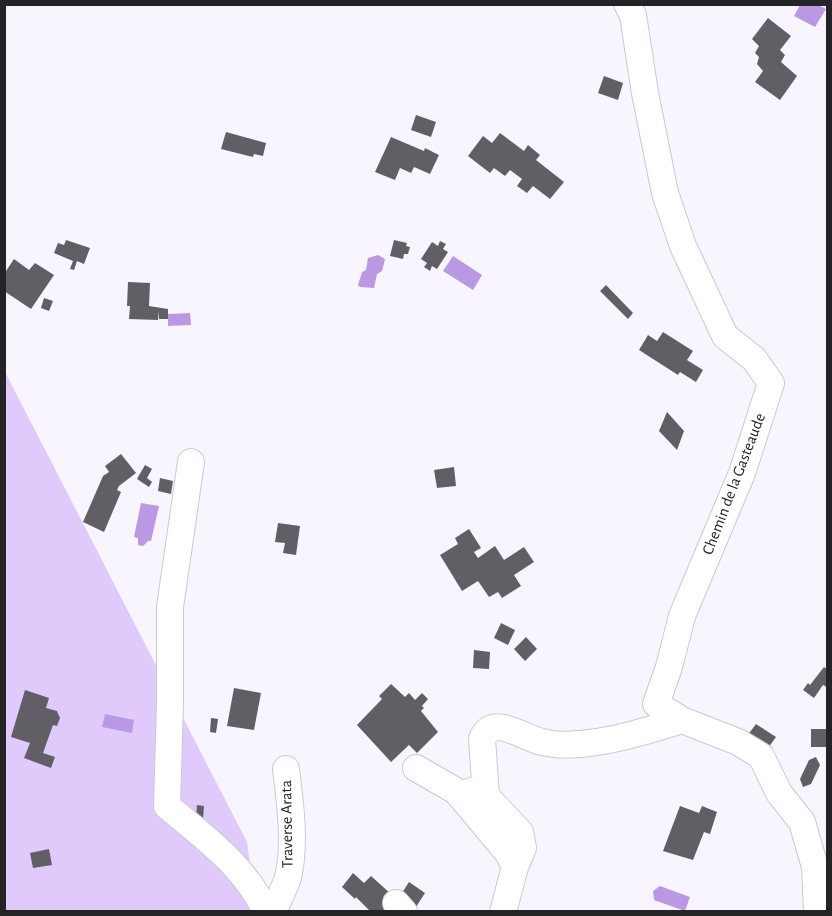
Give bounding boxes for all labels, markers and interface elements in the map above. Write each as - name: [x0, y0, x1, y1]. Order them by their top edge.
- street label: Chemin de la Gasteaude: [698, 411, 770, 557]
- street label: Traverse Arata: [277, 780, 297, 868]

